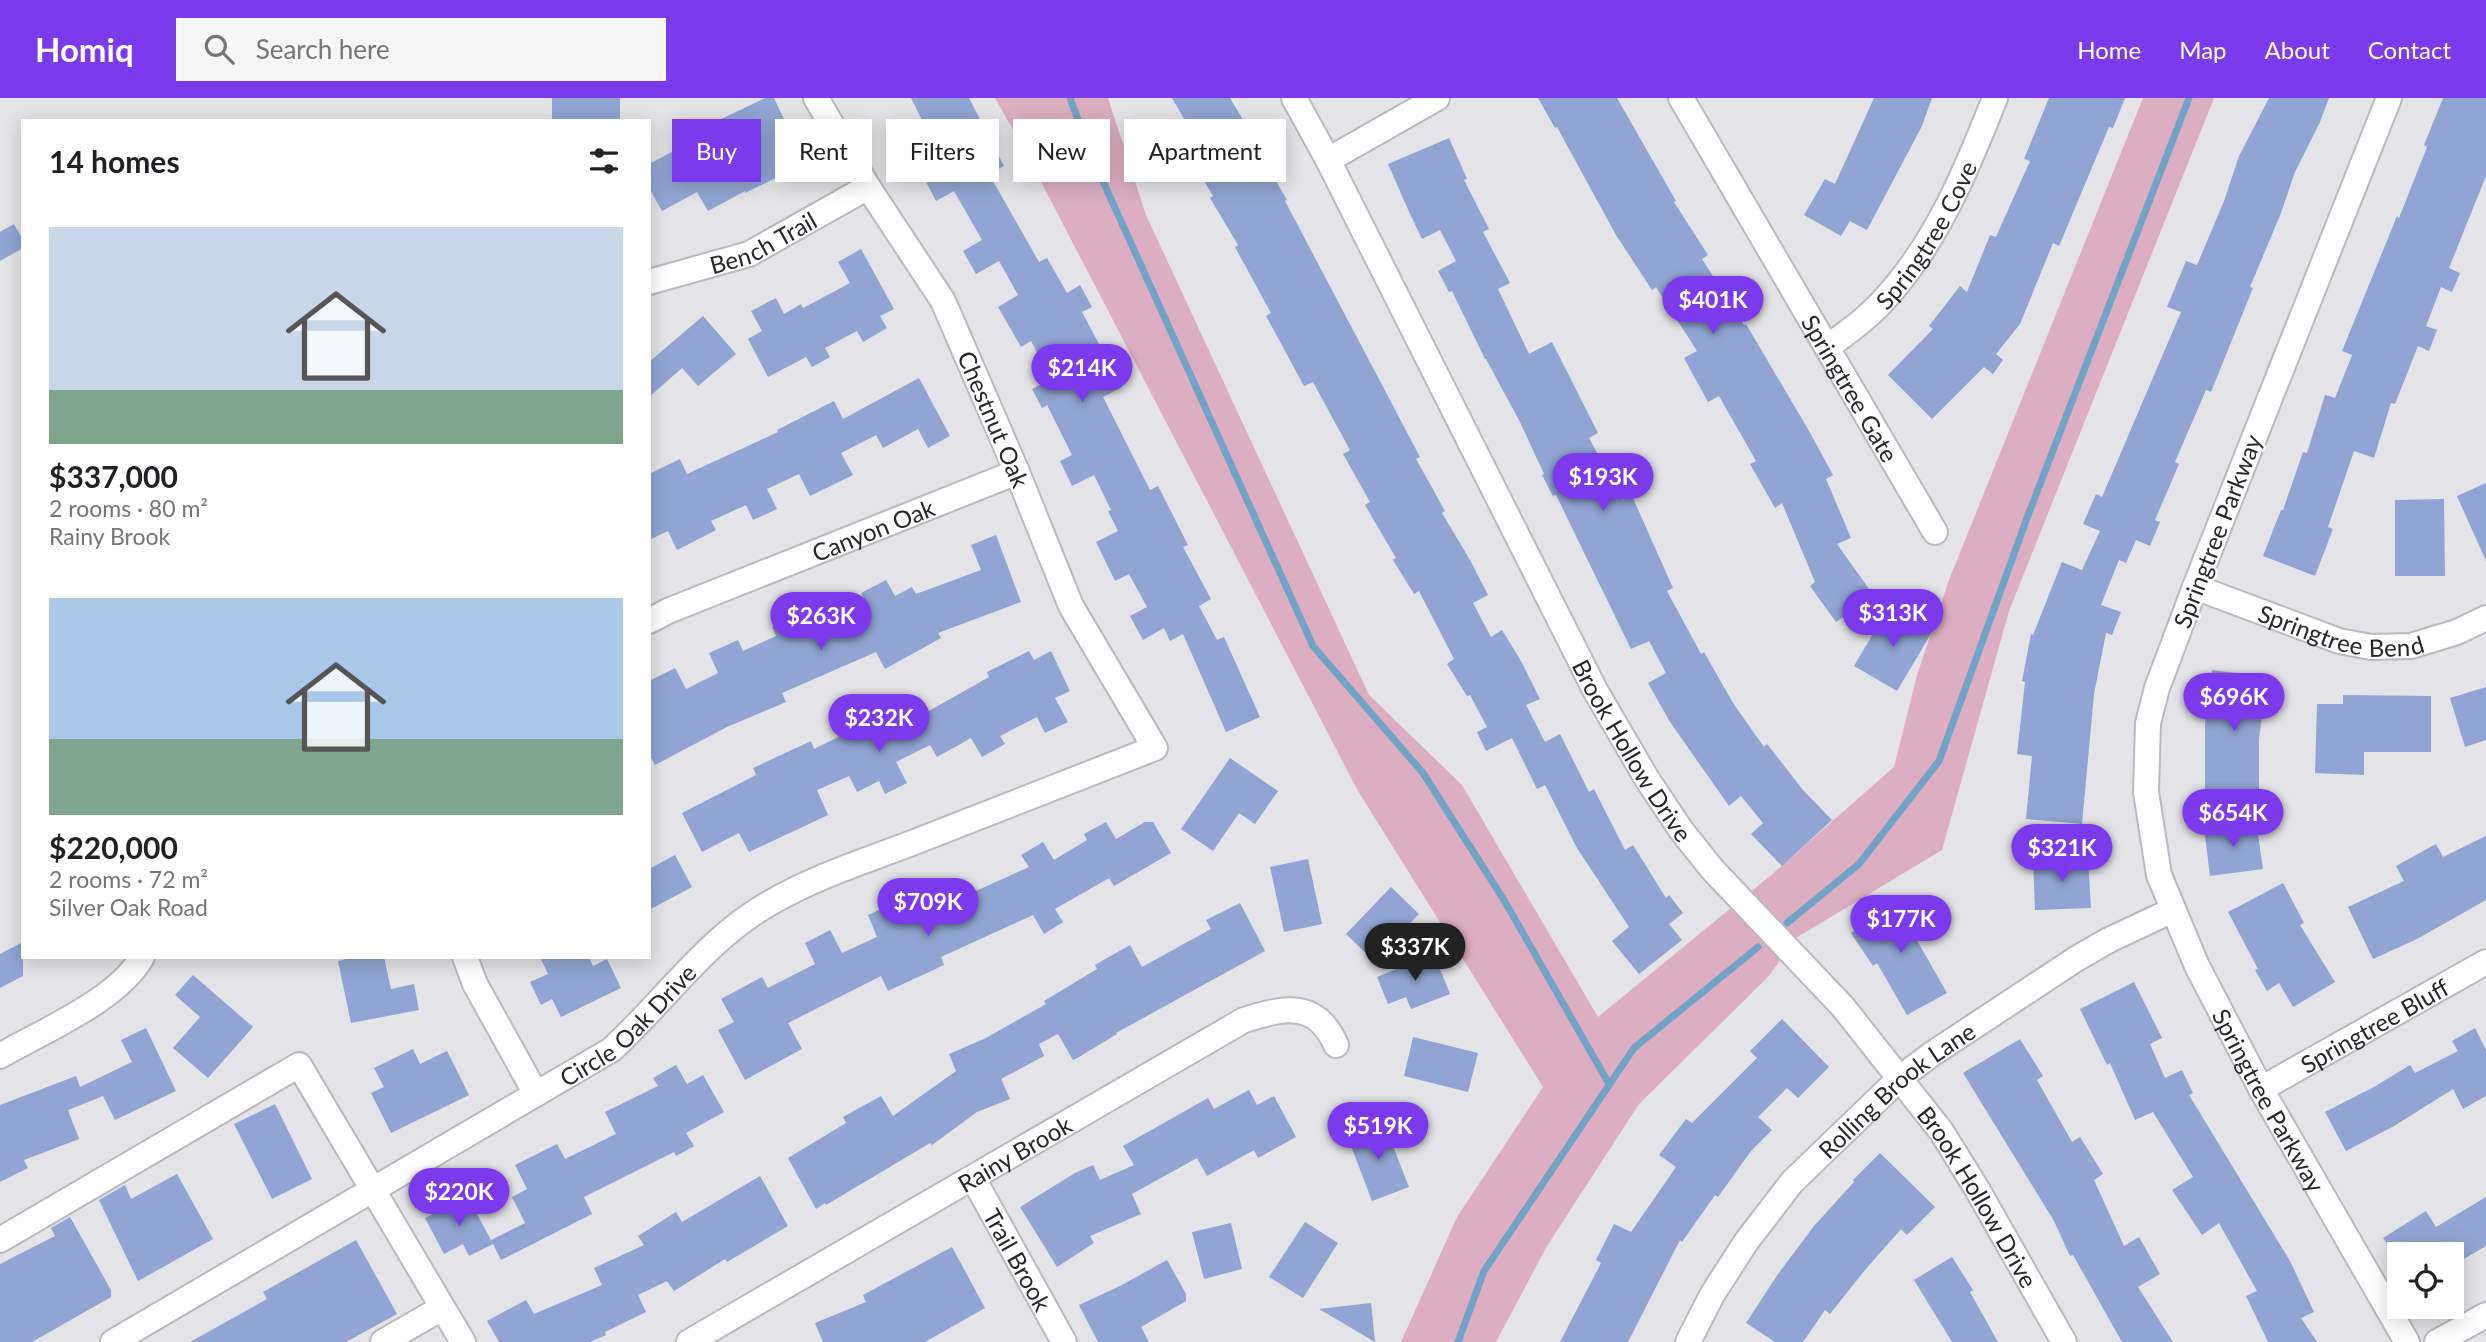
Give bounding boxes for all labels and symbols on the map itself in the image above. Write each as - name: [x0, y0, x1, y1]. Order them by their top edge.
- street label: Springtree Cove: [1869, 156, 1982, 314]
- street label: Bench Trail: [706, 205, 821, 279]
- pin: $401K: [1664, 276, 1762, 336]
- street label: Springtree Gate: [1796, 309, 1905, 467]
- pin: $214K: [1033, 344, 1131, 404]
- street label: Chestnut Oak: [952, 346, 1036, 492]
- street label: Springtree Parkway: [2167, 430, 2267, 632]
- pin: $193K: [1554, 454, 1652, 513]
- street label: Canyon Oak: [807, 492, 939, 567]
- pin: $313K: [1844, 589, 1942, 649]
- pin: $263K: [772, 592, 870, 652]
- street label: Springtree Bend: [2255, 598, 2427, 662]
- street label: Brook Hollow Drive: [1567, 654, 1699, 847]
- pin: $696K: [2185, 674, 2283, 733]
- pin: $232K: [830, 694, 928, 754]
- pin: $654K: [2184, 790, 2282, 849]
- pin: $321K: [2013, 824, 2111, 884]
- pin: $709K: [879, 878, 977, 938]
- pin: $177K: [1852, 896, 1950, 955]
- pin: $337K: [1366, 924, 1464, 983]
- street label: Circle Oak Drive: [554, 957, 701, 1092]
- street label: Springtree Bluff: [2295, 972, 2453, 1078]
- street label: Springtree Parkway: [2207, 1004, 2332, 1197]
- street label: Rolling Brook Lane: [1812, 1015, 1980, 1164]
- street label: Brook Hollow Drive: [1912, 1100, 2044, 1292]
- pin: $519K: [1329, 1102, 1427, 1162]
- street label: Rainy Brook: [952, 1109, 1077, 1198]
- pin: $220K: [410, 1168, 508, 1228]
- street label: Trail Brook: [978, 1203, 1058, 1316]

